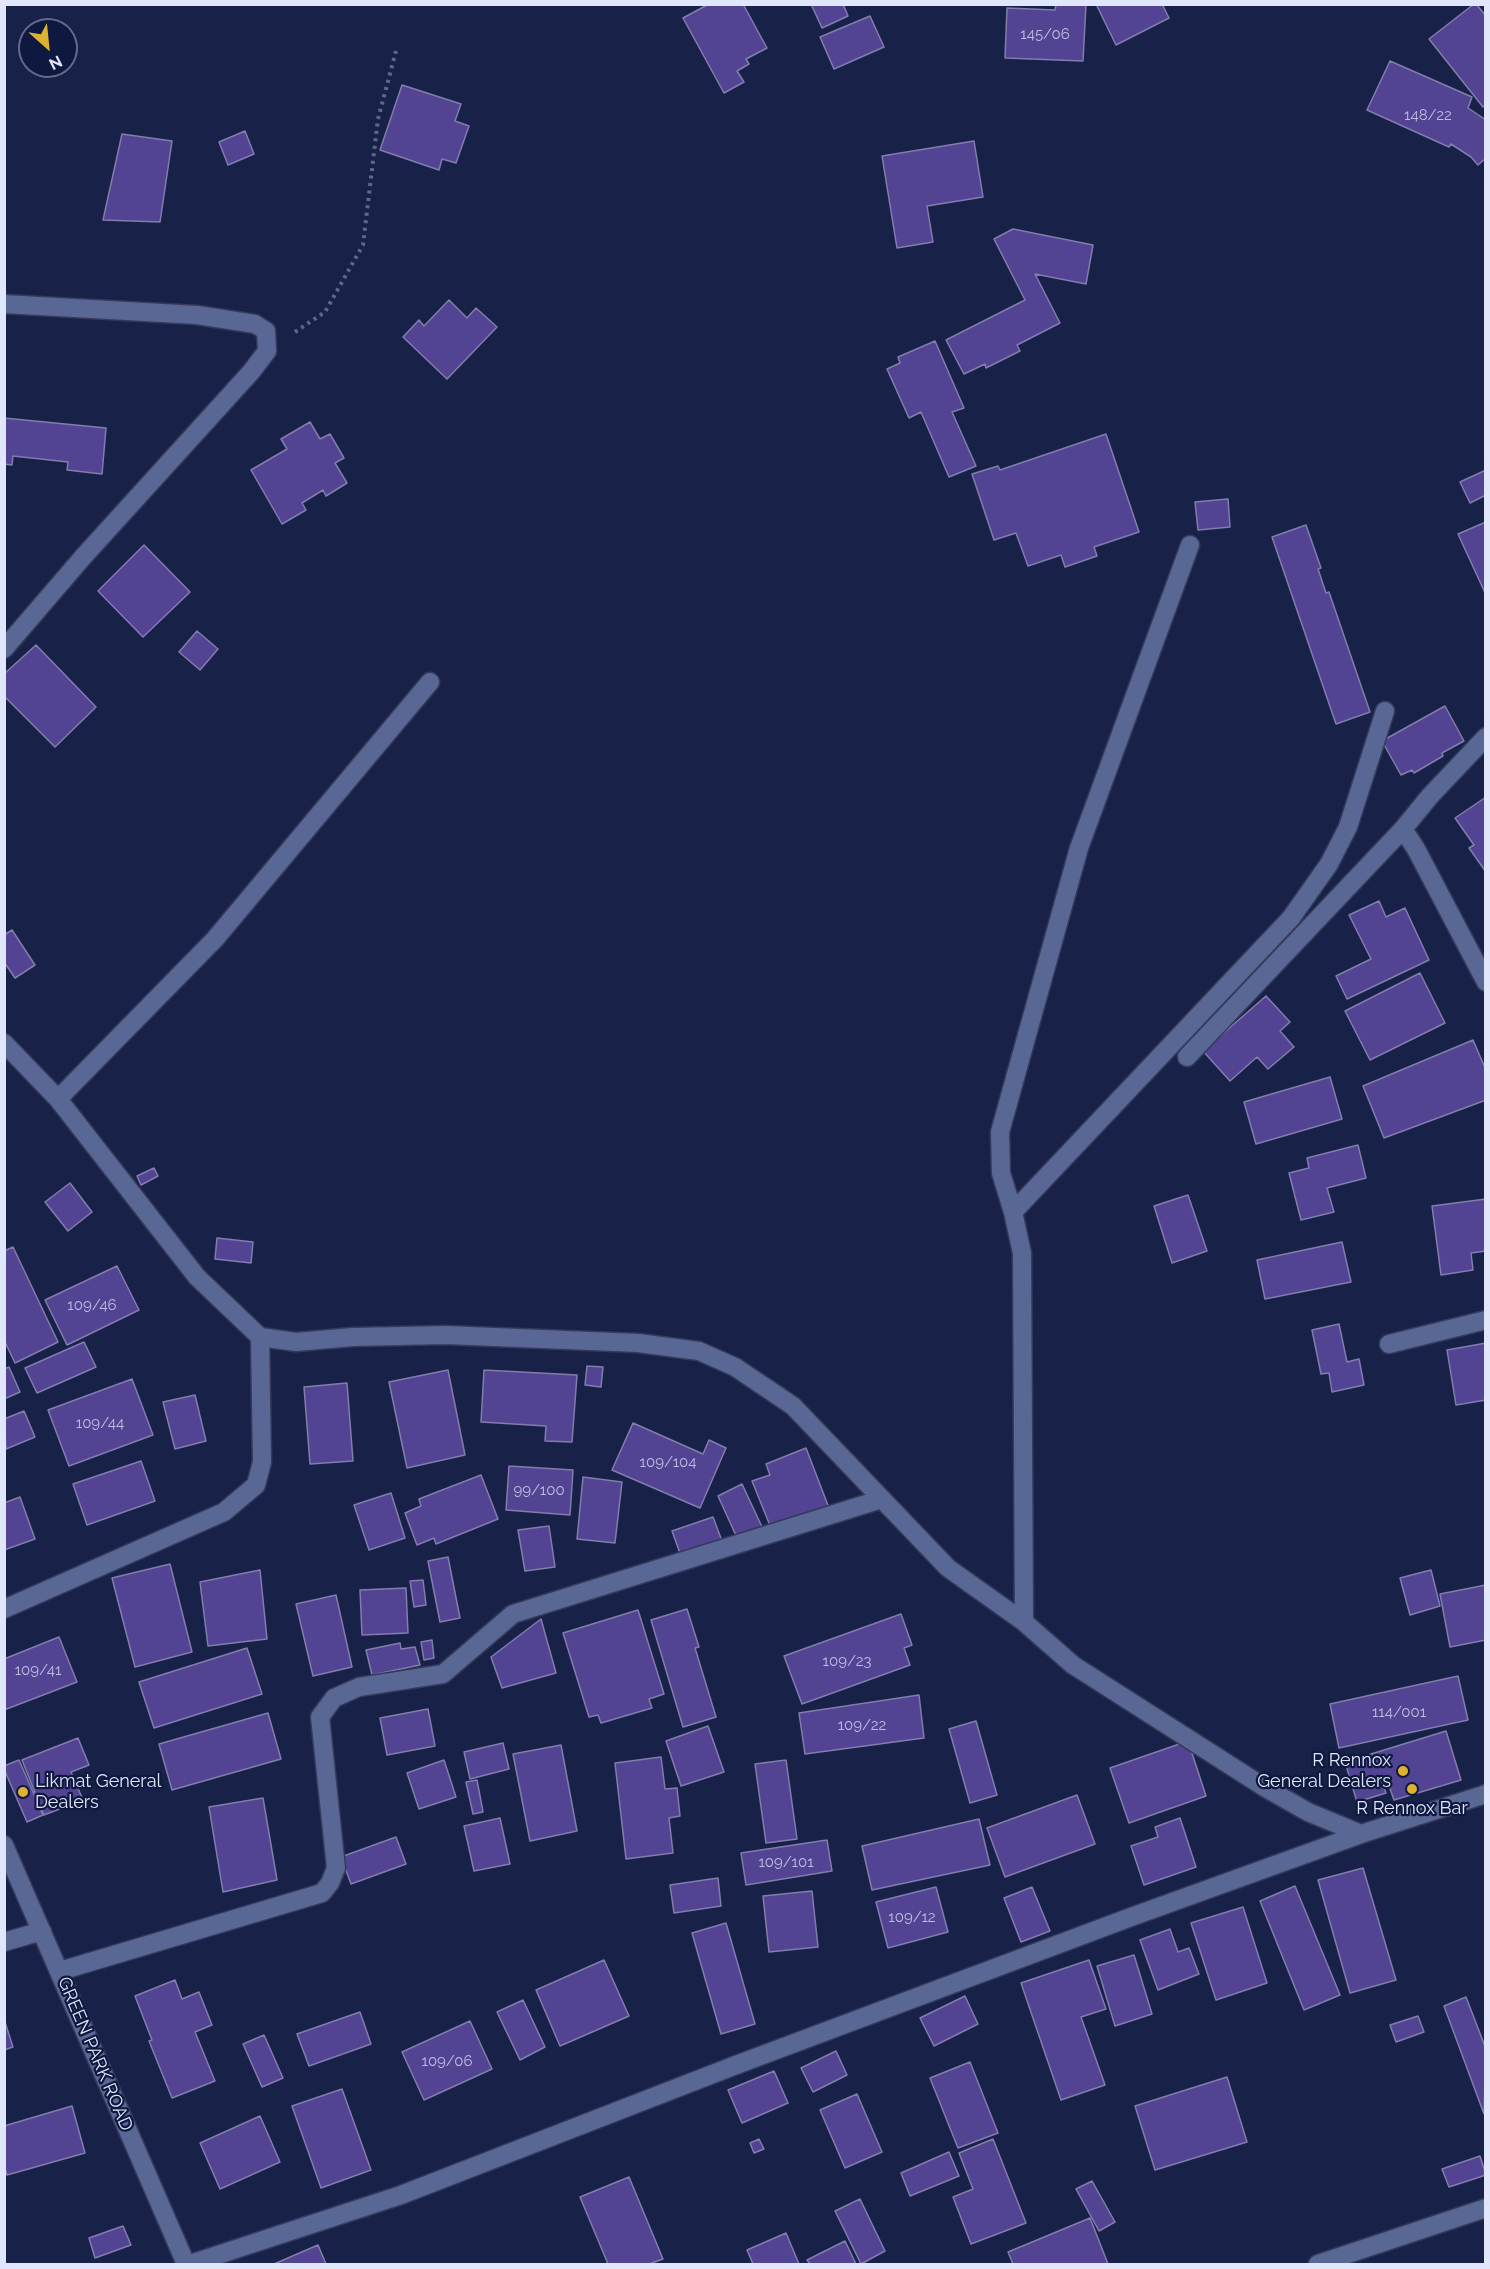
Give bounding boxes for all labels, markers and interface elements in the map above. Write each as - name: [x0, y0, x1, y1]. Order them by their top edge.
- north arrow: [18, 18, 78, 78]
- house number: 145/06: [1020, 25, 1070, 43]
- text: N: [46, 51, 65, 74]
- house number: 148/22: [1404, 106, 1452, 124]
- house number: 109/46: [67, 1296, 117, 1314]
- house number: 109/44: [76, 1414, 124, 1432]
- house number: 109/104: [640, 1453, 696, 1471]
- house number: 99/100: [513, 1481, 565, 1499]
- house number: 109/23: [823, 1652, 871, 1670]
- house number: 109/41: [15, 1661, 61, 1679]
- house number: 114/001: [1372, 1703, 1426, 1721]
- house number: 109/22: [838, 1716, 886, 1734]
- place label: R Rennox General Dealers: [1257, 1750, 1391, 1792]
- marker: R Rennox General Dealers: [1396, 1764, 1410, 1778]
- place label: Likmat General Dealers: [35, 1771, 161, 1814]
- marker: R Rennox Bar: [1405, 1782, 1419, 1796]
- marker: Likmat General Dealers: [16, 1785, 30, 1799]
- place label: R Rennox Bar: [1356, 1798, 1468, 1820]
- house number: 109/101: [758, 1853, 814, 1871]
- house number: 109/12: [888, 1908, 936, 1926]
- street label: GREEN PARK ROAD: [53, 1974, 137, 2134]
- house number: 109/06: [421, 2052, 473, 2070]

